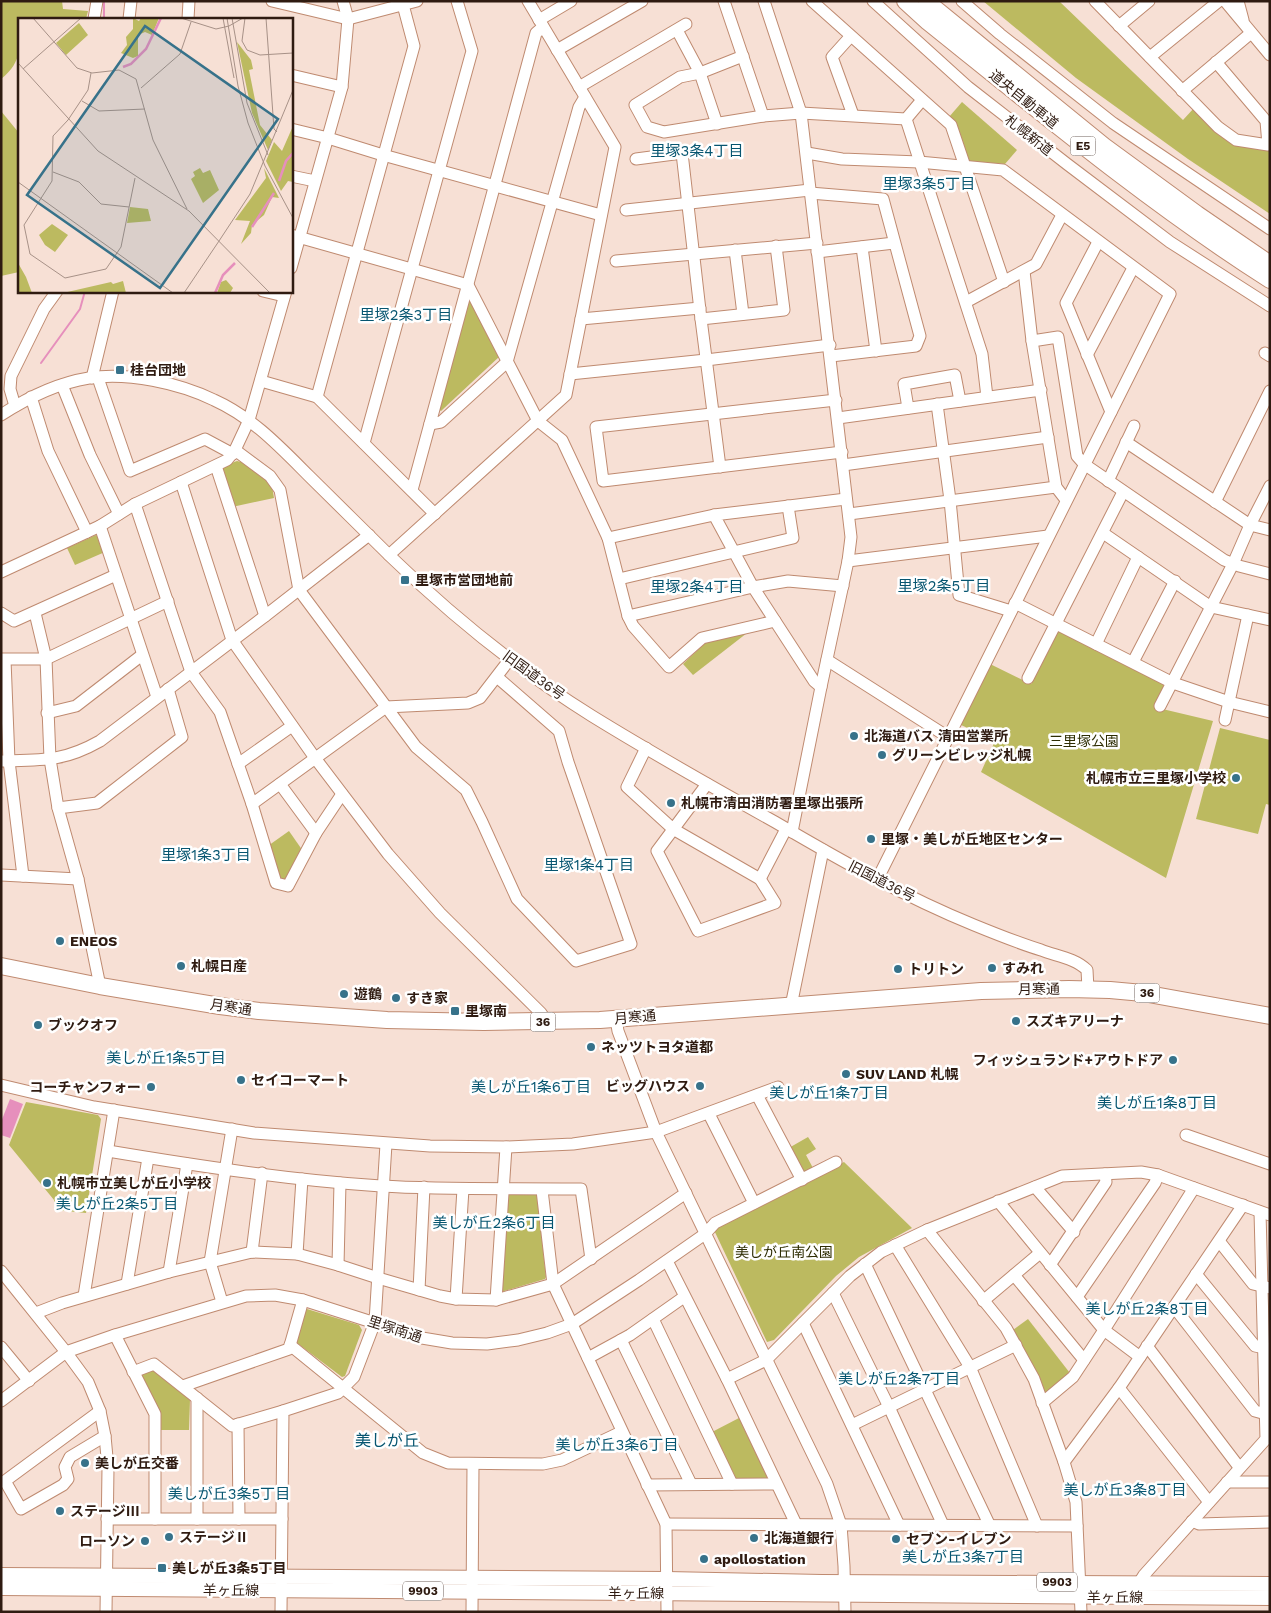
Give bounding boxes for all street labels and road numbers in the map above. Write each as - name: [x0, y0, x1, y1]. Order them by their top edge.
- street label: 道央自動車道: [986, 66, 1062, 132]
- street label: 札幌新道: [1002, 111, 1056, 159]
- road number: E5: [1070, 136, 1096, 156]
- street label: 旧国道36号: [500, 647, 568, 703]
- street label: 旧国道36号: [846, 857, 918, 905]
- street label: 月寒通: [1018, 981, 1060, 997]
- road number: 36: [1134, 984, 1160, 1002]
- street label: 月寒通: [209, 996, 253, 1018]
- street label: 月寒通: [613, 1007, 657, 1027]
- road number: 36: [530, 1012, 556, 1032]
- street label: 里塚南通: [366, 1313, 424, 1345]
- road number: 9903: [1037, 1572, 1077, 1591]
- street label: 羊ヶ丘線: [203, 1582, 259, 1598]
- road number: 9903: [403, 1582, 443, 1600]
- street label: 羊ヶ丘線: [608, 1585, 664, 1601]
- street label: 羊ヶ丘線: [1087, 1589, 1143, 1605]

